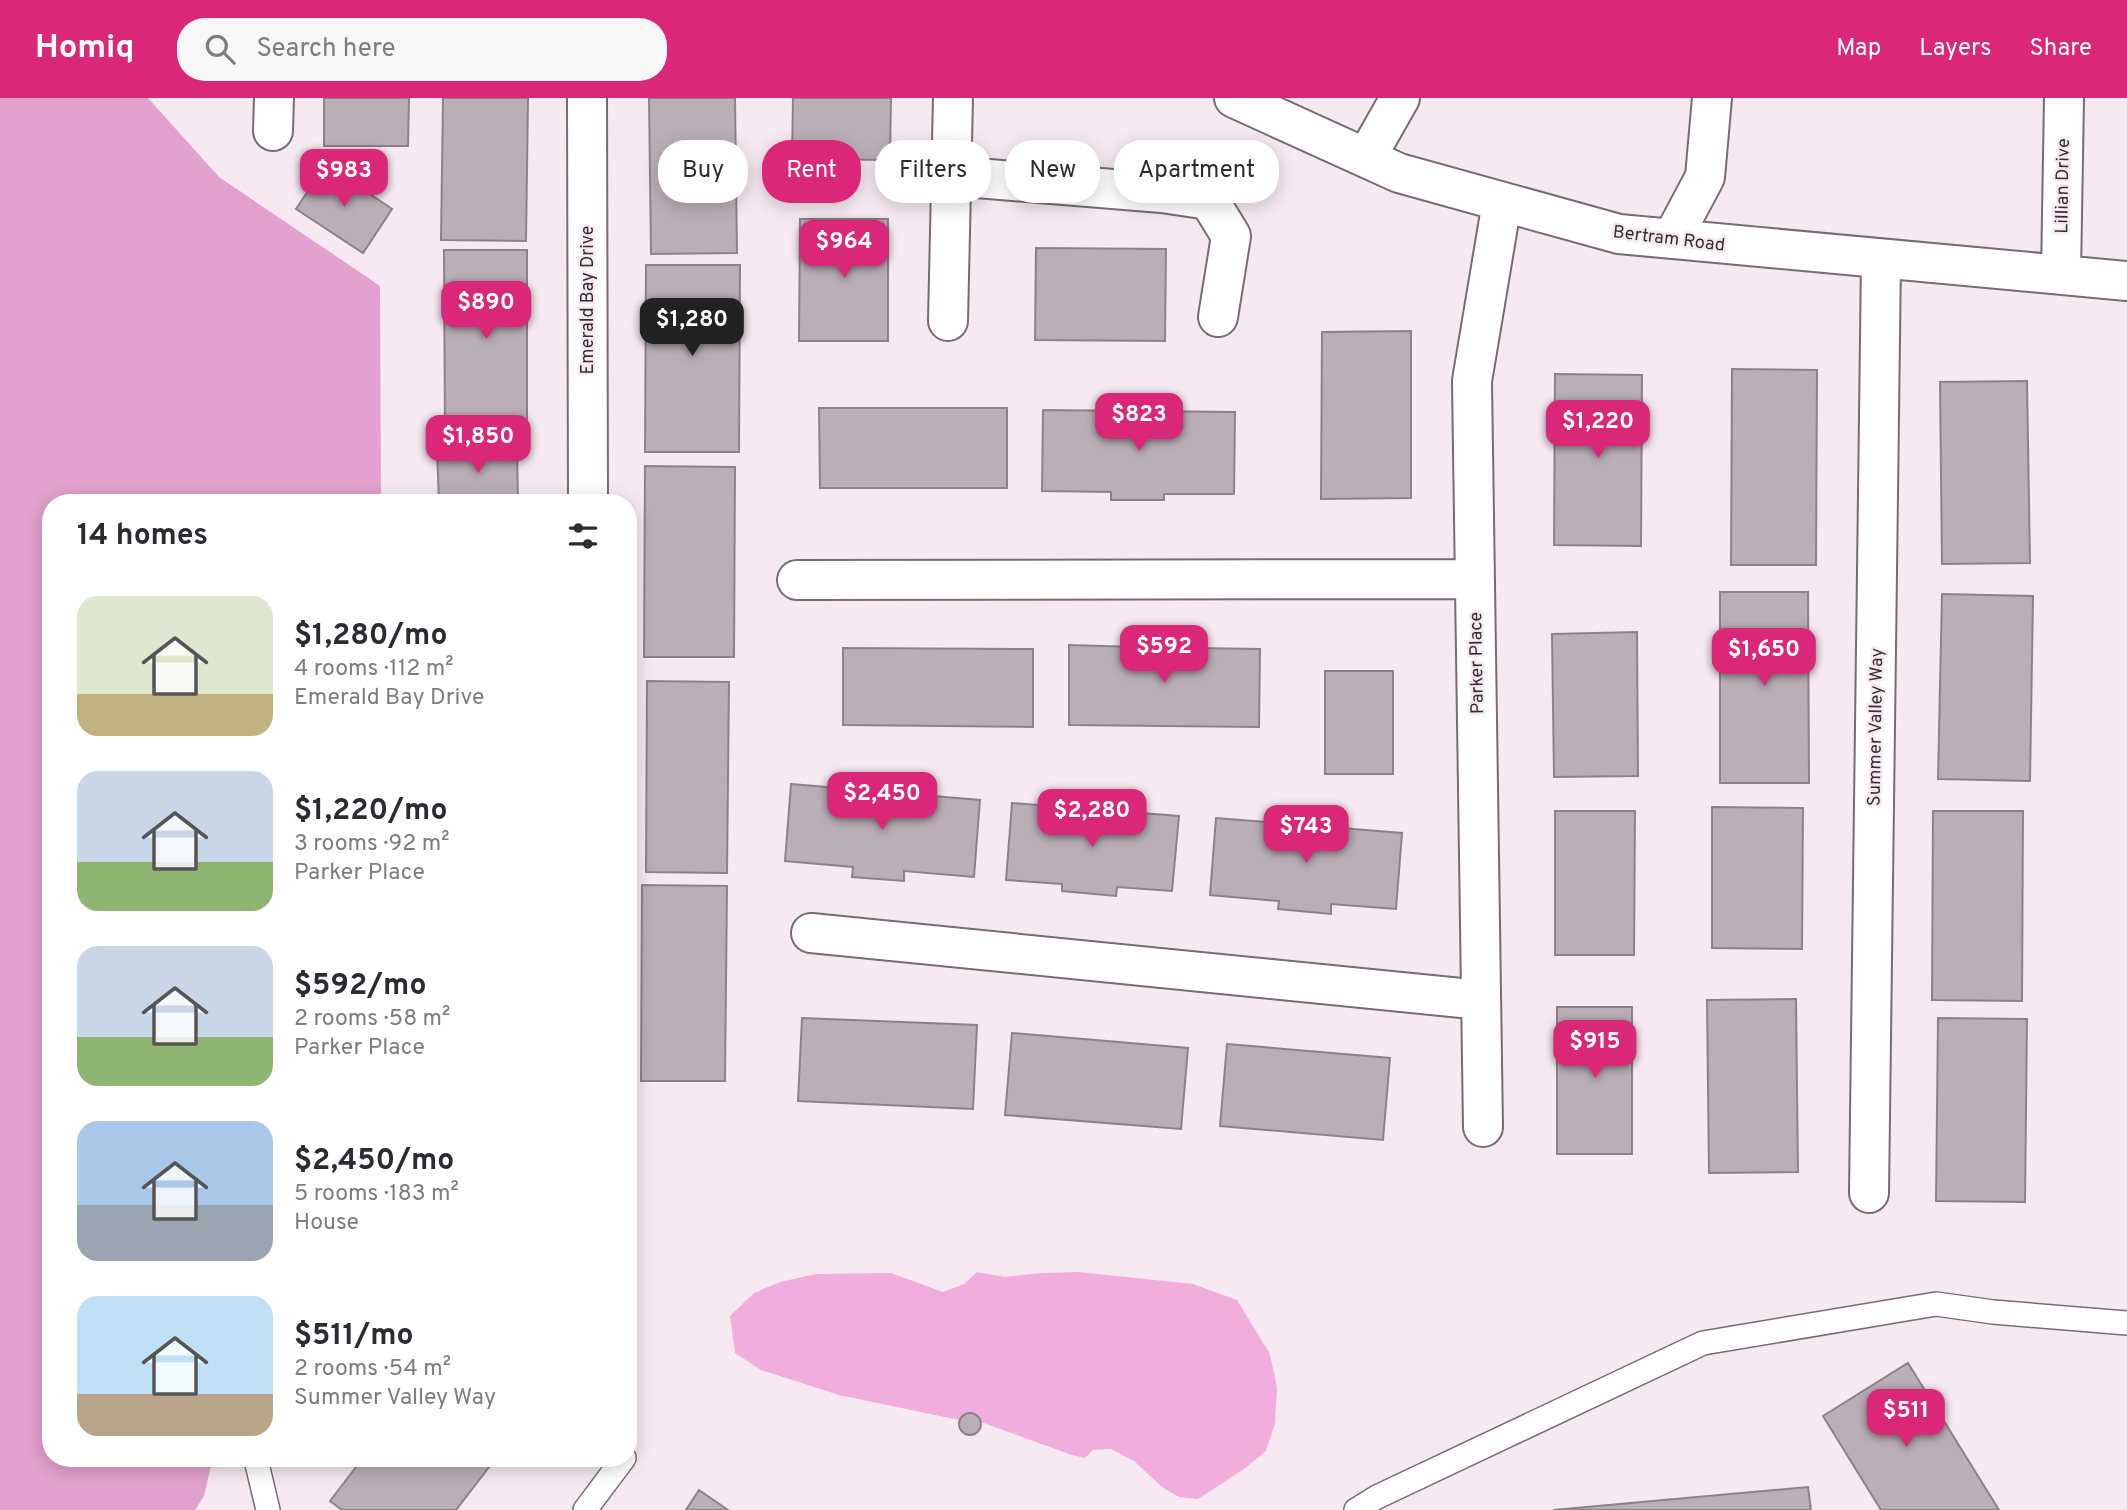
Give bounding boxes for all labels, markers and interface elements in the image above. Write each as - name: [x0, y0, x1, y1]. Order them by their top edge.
- search box: [177, 18, 667, 81]
- text: Homiq: [35, 28, 135, 70]
- icon: search: [201, 30, 239, 68]
- text: Search here: [257, 33, 395, 66]
- text: Map: [1836, 34, 1881, 64]
- text: Layers: [1919, 34, 1991, 64]
- text: Share: [2029, 34, 2092, 64]
- street label: Lillian Drive: [2051, 138, 2076, 234]
- chip: Buy: [658, 140, 748, 203]
- chip: Rent: [762, 140, 861, 203]
- chip: Filters: [875, 140, 991, 203]
- chip: New: [1005, 140, 1100, 203]
- chip: Apartment: [1114, 140, 1279, 203]
- pin: $983: [303, 150, 385, 209]
- text: $983: [316, 157, 372, 186]
- pin: $964: [803, 220, 885, 280]
- street label: Bertram Road: [1611, 221, 1726, 258]
- street label: Emerald Bay Drive: [577, 225, 600, 375]
- text: $964: [816, 228, 872, 257]
- pin: $890: [445, 282, 527, 341]
- text: $890: [457, 289, 515, 318]
- pin: $1,280: [635, 299, 749, 358]
- text: $1,280: [656, 306, 728, 335]
- pin: $823: [1098, 394, 1180, 453]
- pin: $1,220: [1541, 400, 1655, 460]
- text: $823: [1111, 401, 1167, 430]
- text: $1,220: [1562, 408, 1634, 437]
- pin: $1,850: [421, 416, 535, 475]
- text: $1,850: [442, 423, 514, 452]
- icon: filters: [564, 517, 602, 555]
- text: 14 homes: [77, 518, 208, 555]
- street label: Parker Place: [1465, 612, 1490, 714]
- text: $1,280/mo: [294, 618, 448, 655]
- icon: home: [133, 624, 217, 708]
- pin: $592: [1123, 626, 1205, 685]
- pin: $1,650: [1707, 628, 1821, 688]
- text: $592: [1136, 633, 1192, 662]
- text: $1,650: [1728, 636, 1800, 665]
- street label: Summer Valley Way: [1864, 648, 1889, 806]
- text: 4 rooms · 112 m²: [294, 655, 454, 684]
- text: Emerald Bay Drive: [294, 684, 484, 713]
- pin: $2,450: [825, 772, 939, 832]
- text: $2,450: [843, 780, 921, 809]
- pin: $2,280: [1035, 790, 1149, 849]
- text: $1,220/mo: [294, 793, 447, 830]
- text: $2,280: [1054, 797, 1130, 826]
- icon: home: [133, 799, 217, 883]
- pin: $743: [1265, 806, 1347, 865]
- text: $743: [1280, 813, 1332, 842]
- text: 3 rooms · 92 m²: [294, 830, 450, 859]
- text: Parker Place: [294, 859, 425, 888]
- text: $592/mo: [294, 968, 426, 1005]
- icon: home: [133, 974, 217, 1058]
- text: 2 rooms · 58 m²: [294, 1005, 450, 1034]
- pin: $915: [1554, 1020, 1636, 1080]
- text: $915: [1569, 1028, 1621, 1057]
- text: Parker Place: [294, 1034, 425, 1063]
- text: $2,450/mo: [294, 1143, 454, 1180]
- icon: home: [133, 1149, 217, 1233]
- text: 5 rooms · 183 m²: [294, 1180, 459, 1209]
- text: House: [294, 1209, 359, 1238]
- text: $511/mo: [294, 1318, 414, 1355]
- icon: home: [133, 1324, 217, 1408]
- text: 2 rooms · 54 m²: [294, 1355, 451, 1384]
- text: Summer Valley Way: [294, 1384, 496, 1413]
- pin: $511: [1865, 1390, 1947, 1449]
- text: $511: [1883, 1397, 1929, 1426]

